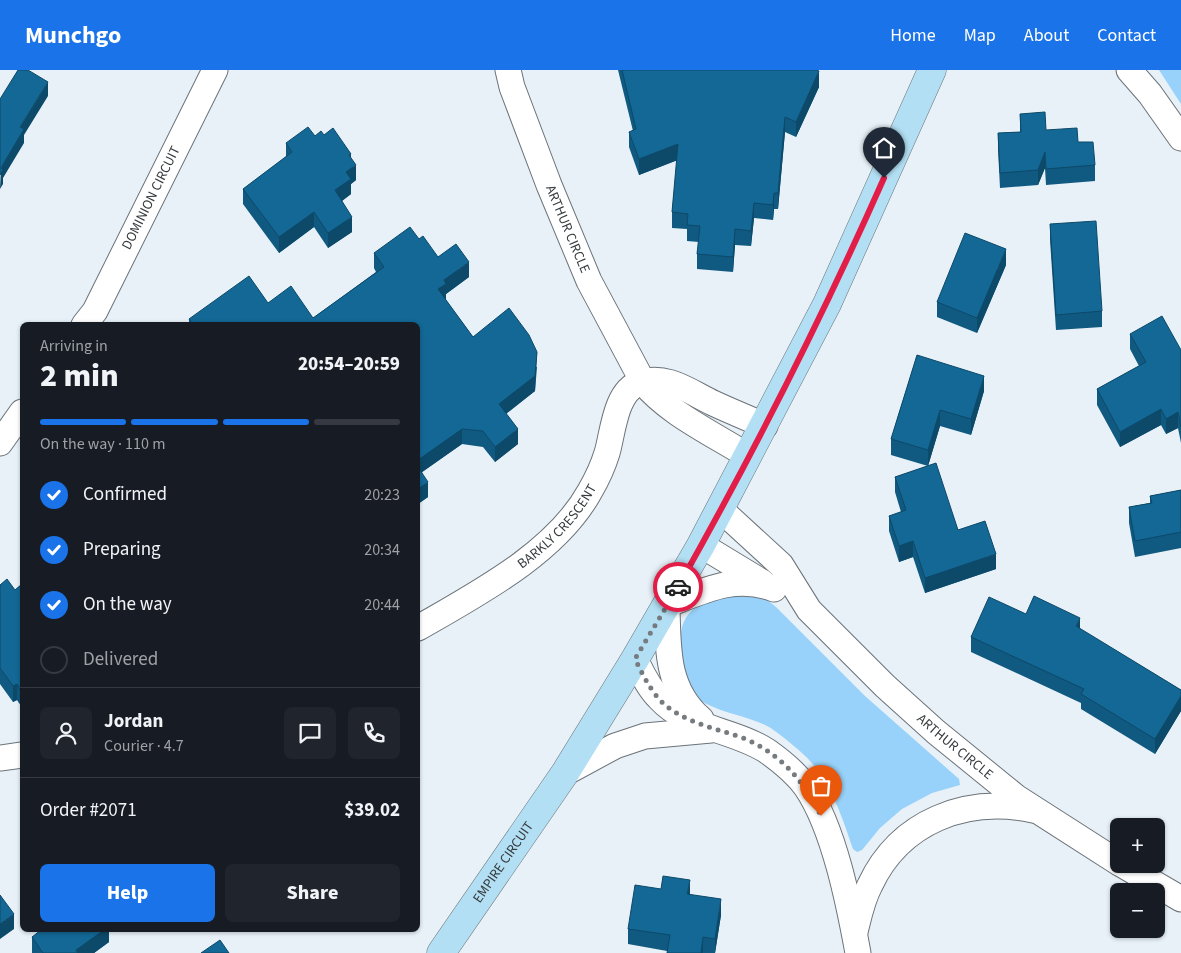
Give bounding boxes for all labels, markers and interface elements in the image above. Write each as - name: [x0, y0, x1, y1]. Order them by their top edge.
- text: Munchgo: [25, 18, 121, 53]
- text: Home: [890, 23, 936, 48]
- text: Map: [964, 23, 996, 48]
- text: About: [1024, 23, 1069, 48]
- text: Contact: [1097, 23, 1156, 48]
- pin: [863, 127, 905, 178]
- icon: home: [870, 134, 898, 162]
- street label: DOMINION CIRCUIT: [117, 142, 186, 253]
- street label: ARTHUR CIRCLE: [540, 182, 595, 276]
- text: Arriving in: [40, 335, 108, 357]
- text: 20:54–20:59: [298, 351, 400, 378]
- text: 2 min: [40, 353, 119, 399]
- text: On the way · 110 m: [40, 433, 165, 455]
- street label: BARKLY CRESCENT: [513, 480, 602, 574]
- icon: check: [40, 481, 68, 509]
- text: Confirmed: [83, 481, 167, 508]
- text: 20:23: [364, 484, 400, 506]
- icon: check: [40, 536, 68, 564]
- text: Preparing: [83, 536, 161, 563]
- text: 20:34: [364, 539, 400, 561]
- courier: [653, 562, 703, 612]
- icon: car: [664, 573, 692, 601]
- icon: check: [40, 591, 68, 619]
- text: On the way: [83, 591, 172, 618]
- text: 20:44: [364, 594, 400, 616]
- text: Delivered: [83, 646, 158, 673]
- button: person: [40, 707, 92, 759]
- button: chat: [284, 707, 336, 759]
- button: phone: [348, 707, 400, 759]
- text: Jordan: [104, 708, 163, 735]
- street label: ARTHUR CIRCLE: [912, 709, 997, 784]
- text: Courier · 4.7: [104, 735, 184, 757]
- pin: [800, 765, 842, 816]
- icon: bag: [807, 772, 835, 800]
- text: Order #2071: [40, 797, 137, 824]
- text: $39.02: [344, 797, 400, 824]
- street label: EMPIRE CIRCUIT: [468, 817, 539, 907]
- map controls: [1110, 818, 1165, 938]
- button: +: [1110, 818, 1165, 873]
- button: Help: [40, 864, 215, 922]
- button: Share: [225, 864, 400, 922]
- button: −: [1110, 883, 1165, 938]

